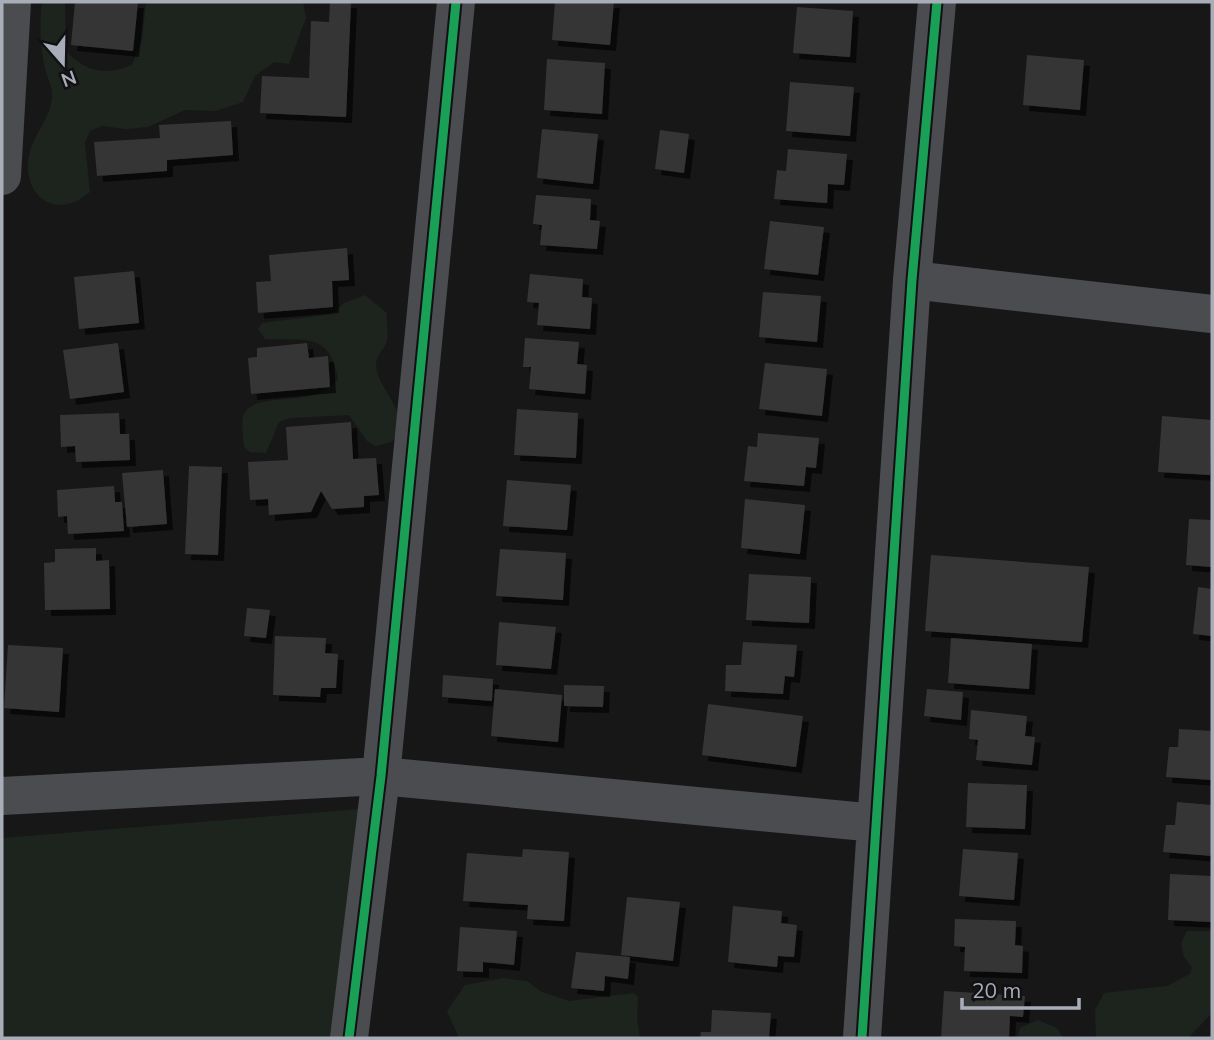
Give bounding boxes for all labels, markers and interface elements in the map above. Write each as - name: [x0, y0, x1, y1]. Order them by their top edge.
- north arrow: [28, 28, 98, 98]
- text: N: [58, 65, 80, 93]
- scale bar: [962, 967, 1079, 1011]
- text: 20 m: [972, 977, 1021, 1003]

